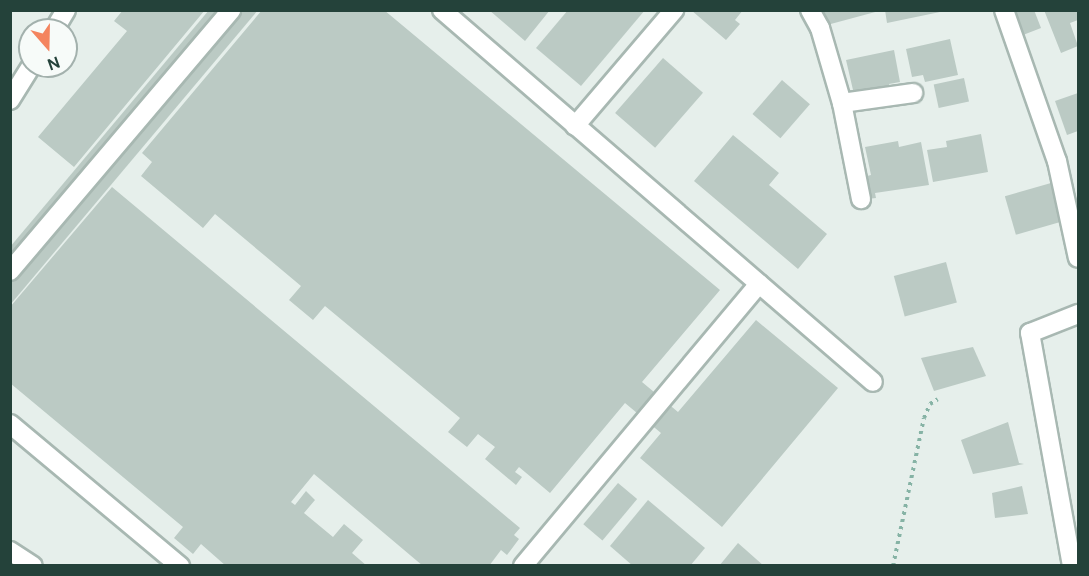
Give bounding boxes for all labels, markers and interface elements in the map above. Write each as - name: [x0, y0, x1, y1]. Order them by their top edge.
- north arrow: [18, 18, 78, 78]
- text: N: [45, 52, 63, 75]

